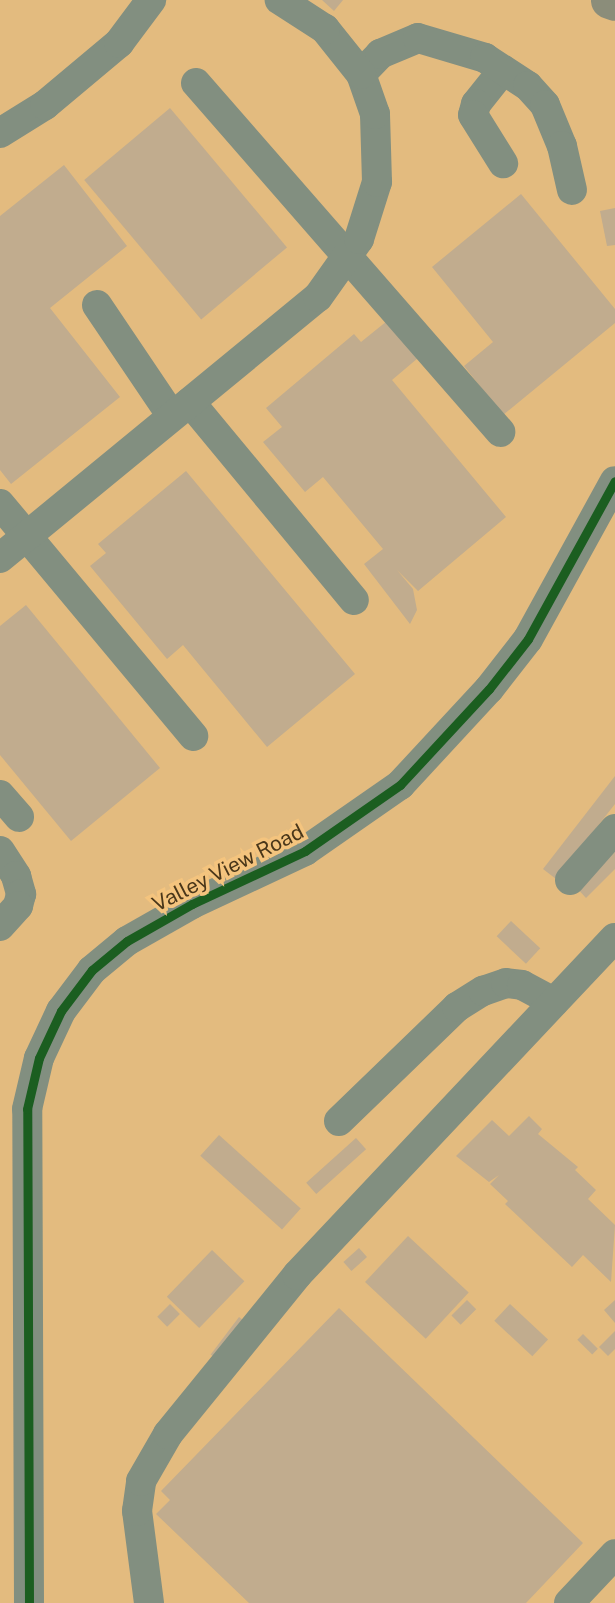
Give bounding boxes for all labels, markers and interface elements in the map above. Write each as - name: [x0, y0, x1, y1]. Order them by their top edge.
- street label: Valley View Road: [148, 819, 308, 917]

